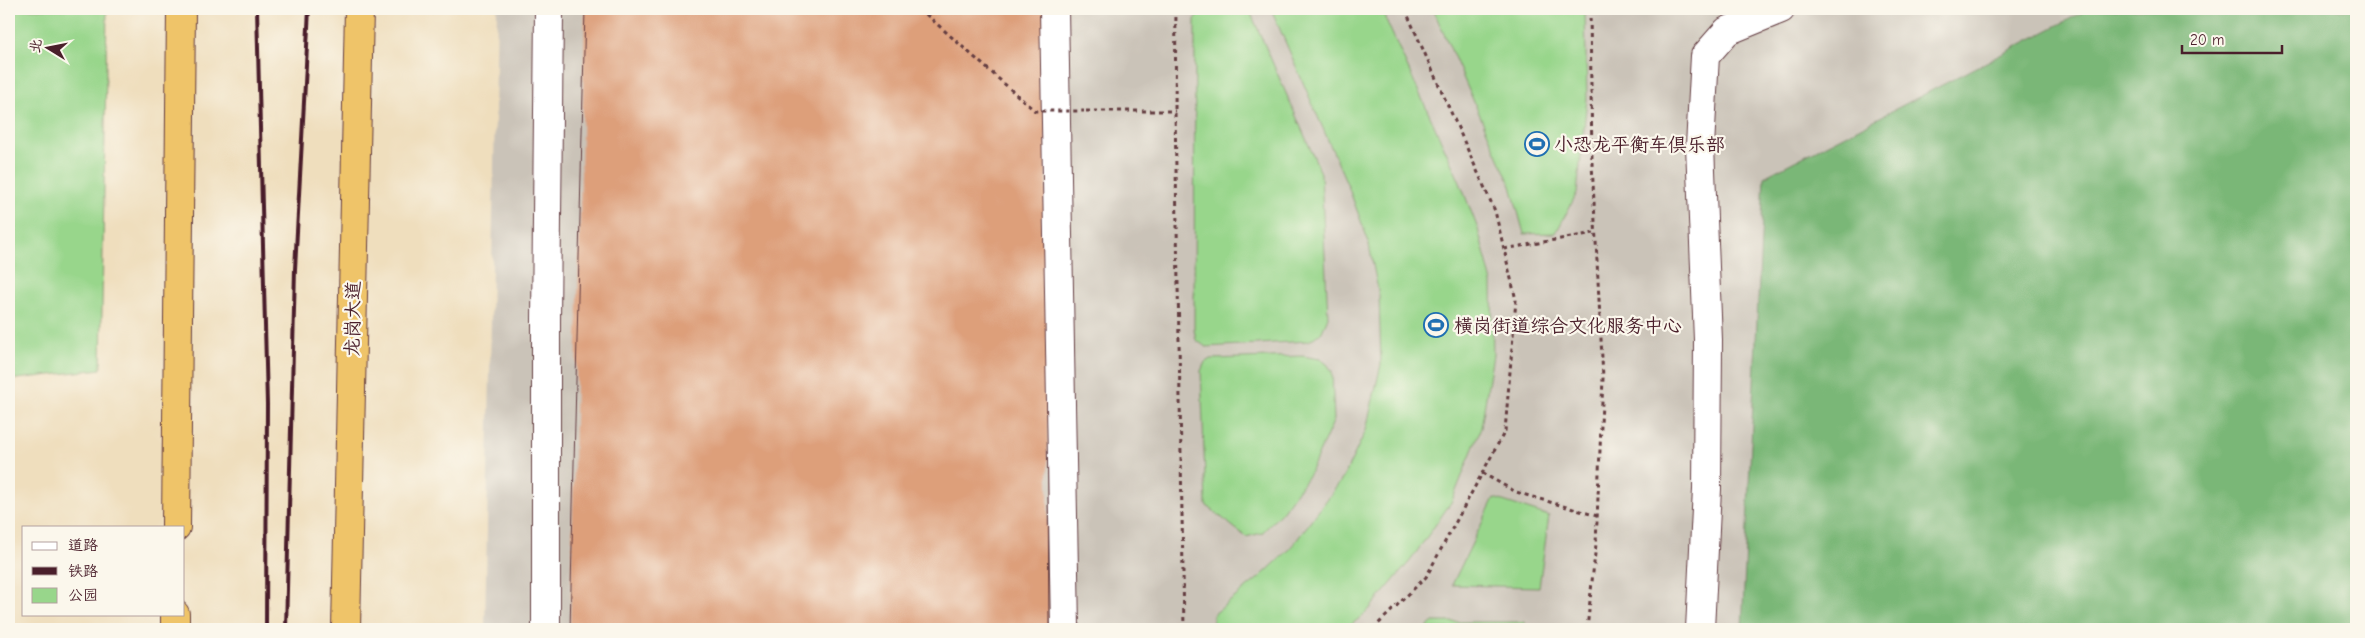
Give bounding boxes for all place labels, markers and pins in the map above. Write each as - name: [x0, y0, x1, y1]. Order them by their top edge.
- sports icon: 小恐龙平衡车俱乐部: [1524, 131, 1550, 157]
- place label: 小恐龙平衡车俱乐部: [1554, 134, 1725, 156]
- sports icon: 横岗街道综合文化服务中心: [1423, 312, 1449, 338]
- place label: 横岗街道综合文化服务中心: [1454, 315, 1682, 337]

